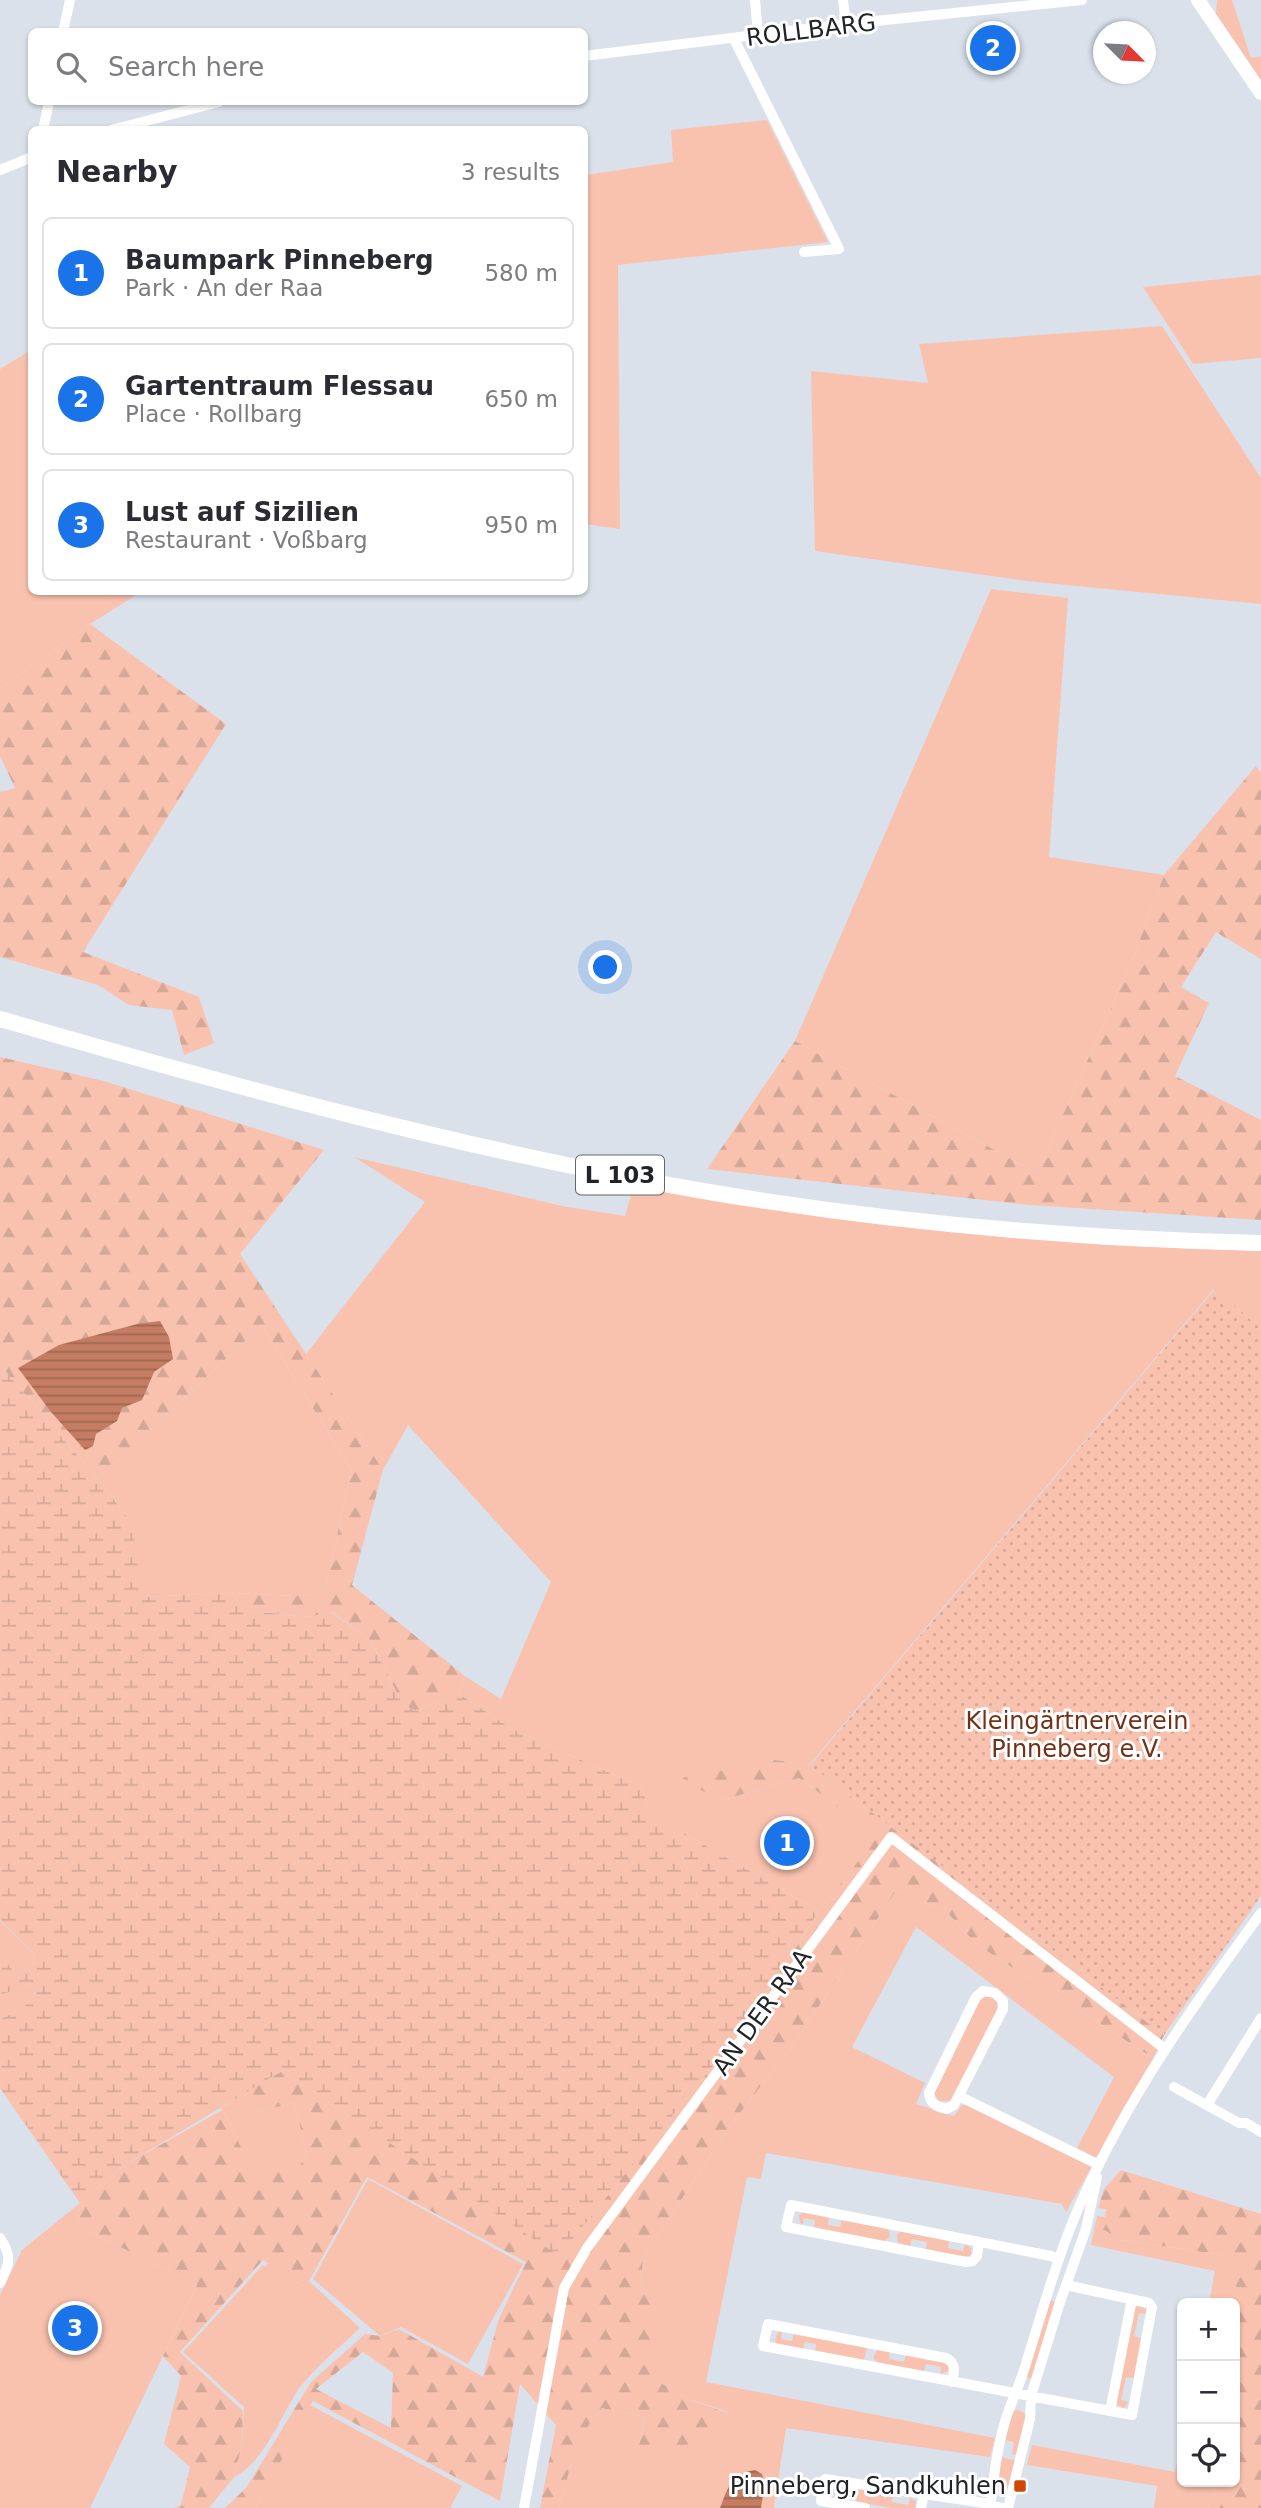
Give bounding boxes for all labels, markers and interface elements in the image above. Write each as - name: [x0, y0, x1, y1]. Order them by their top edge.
- street label: ROLLBARG: [745, 8, 877, 52]
- north arrow: [1093, 21, 1156, 84]
- pin: 2: [970, 22, 1016, 74]
- search box: [28, 28, 588, 105]
- icon: search: [52, 48, 90, 86]
- text: Search here: [108, 52, 264, 82]
- text: Nearby: [56, 154, 178, 189]
- text: 3 results: [461, 159, 560, 185]
- text: Baumpark Pinneberg: [125, 245, 434, 275]
- text: 1: [73, 260, 89, 286]
- text: 580 m: [484, 260, 558, 286]
- text: Park · An der Raa: [125, 275, 323, 301]
- text: Gartentraum Flessau: [125, 371, 434, 401]
- text: 2: [73, 386, 89, 412]
- text: 650 m: [484, 386, 558, 412]
- text: Place · Rollbarg: [125, 401, 302, 427]
- text: Lust auf Sizilien: [125, 497, 359, 527]
- text: 3: [73, 512, 89, 538]
- text: 950 m: [484, 512, 558, 538]
- text: Restaurant · Voßbarg: [125, 527, 368, 553]
- your location: [588, 950, 622, 984]
- road number: L 103: [576, 1156, 664, 1194]
- park label: Kleingärtnerverein Pinneberg e.V.: [965, 1707, 1189, 1763]
- pin: 1: [764, 1817, 810, 1869]
- street label: AN DER RAA: [707, 1943, 818, 2081]
- map controls: [1177, 2298, 1240, 2487]
- button: +: [1177, 2298, 1240, 2361]
- pin: 3: [52, 2302, 98, 2354]
- button: −: [1177, 2361, 1240, 2424]
- button: locate: [1177, 2424, 1240, 2487]
- place label: Pinneberg, Sandkuhlen: [730, 2472, 1006, 2500]
- marker: Pinneberg, Sandkuhlen: [1012, 2478, 1028, 2494]

